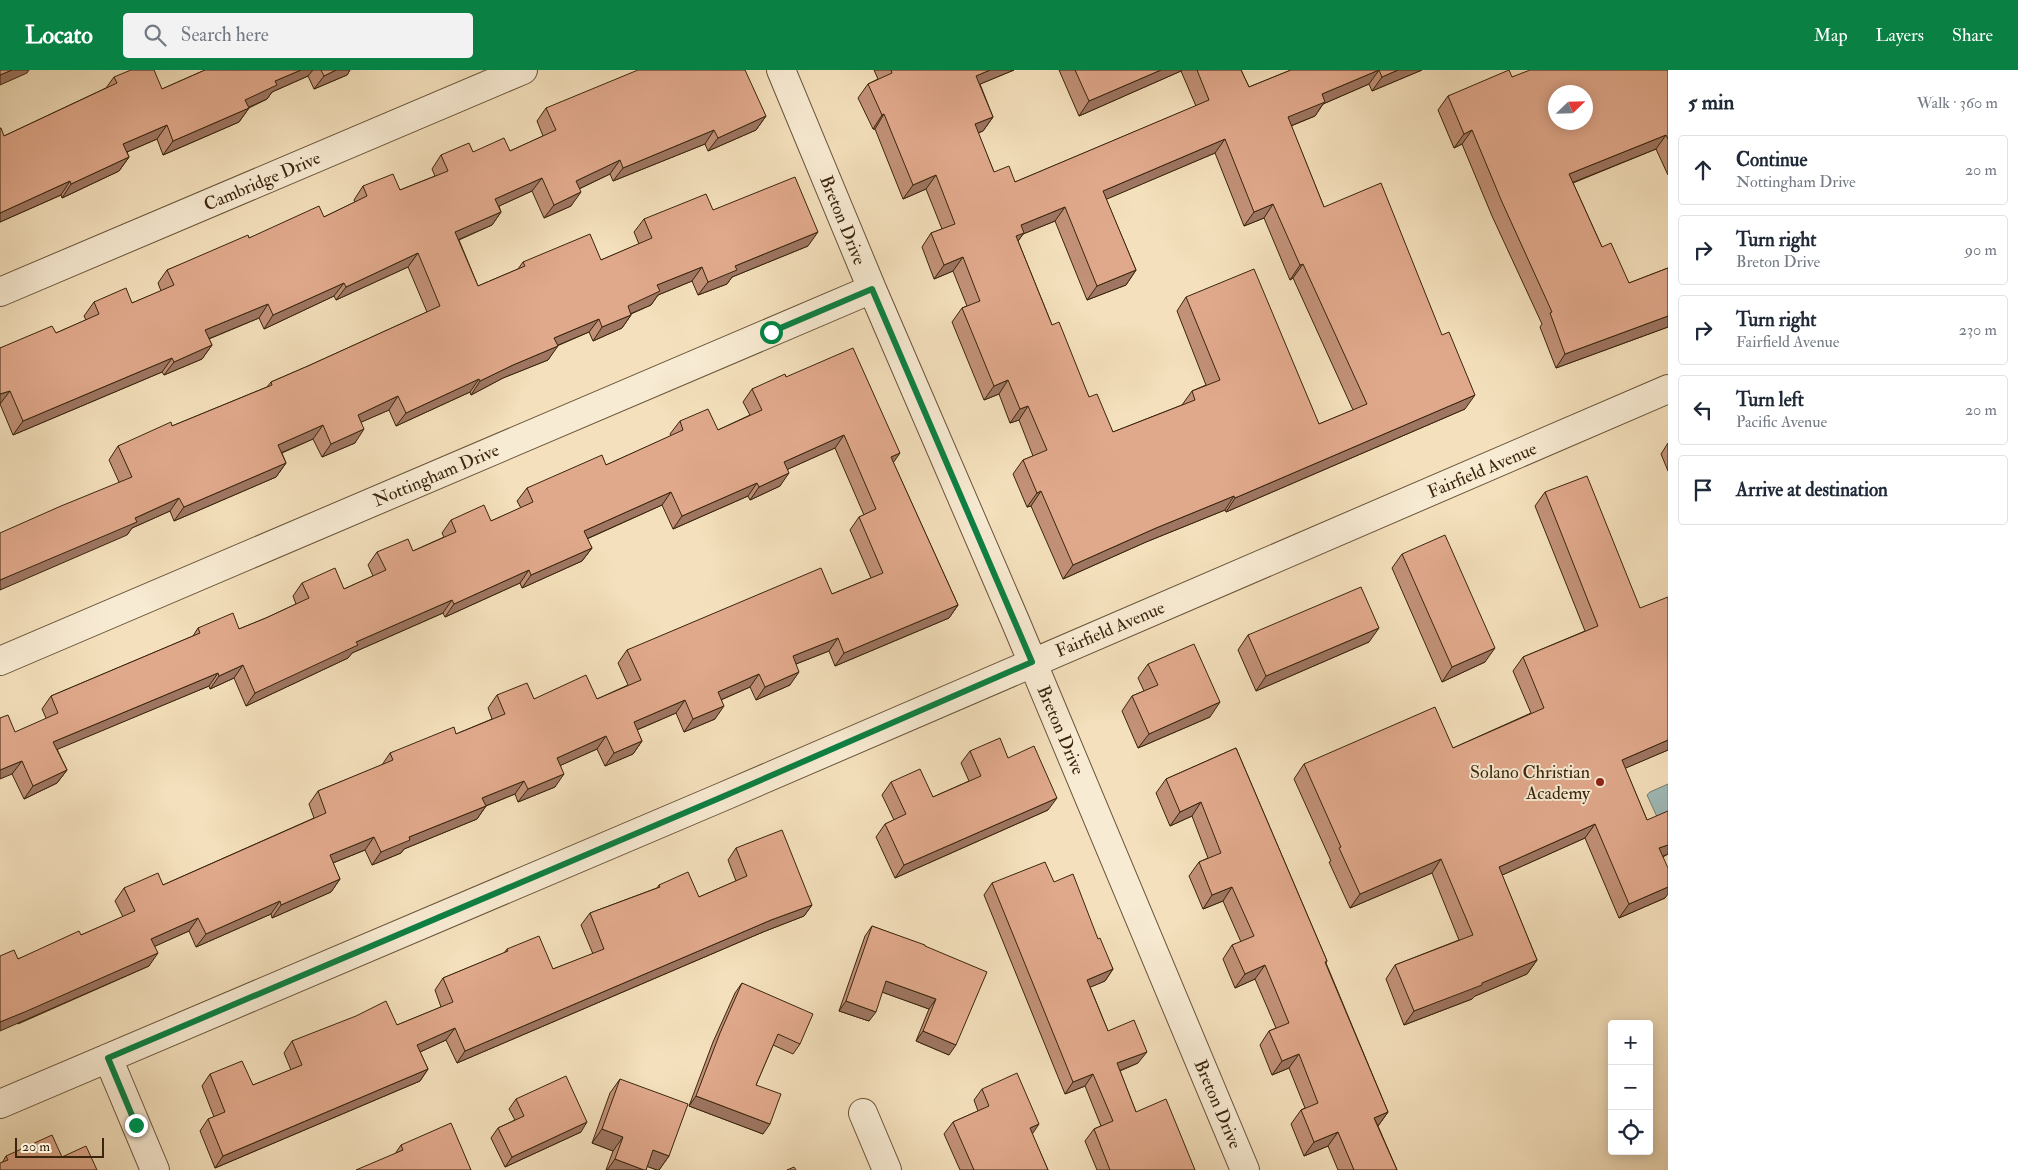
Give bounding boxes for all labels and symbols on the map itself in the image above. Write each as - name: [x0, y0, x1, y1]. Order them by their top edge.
- north arrow: [1548, 85, 1593, 130]
- street label: Cambridge Drive: [200, 146, 325, 216]
- street label: Breton Drive: [814, 172, 871, 269]
- route start: [760, 321, 783, 344]
- street label: Fairfield Avenue: [1424, 437, 1541, 504]
- street label: Nottingham Drive: [370, 438, 503, 512]
- street label: Fairfield Avenue: [1052, 596, 1169, 663]
- street label: Breton Drive: [1031, 682, 1090, 779]
- place label: Solano Christian Academy: [1470, 761, 1591, 805]
- marker: Solano Christian Academy: [1594, 776, 1606, 788]
- street label: Breton Drive: [1188, 1056, 1247, 1153]
- route end: [125, 1114, 148, 1137]
- scale bar: [15, 1135, 104, 1158]

